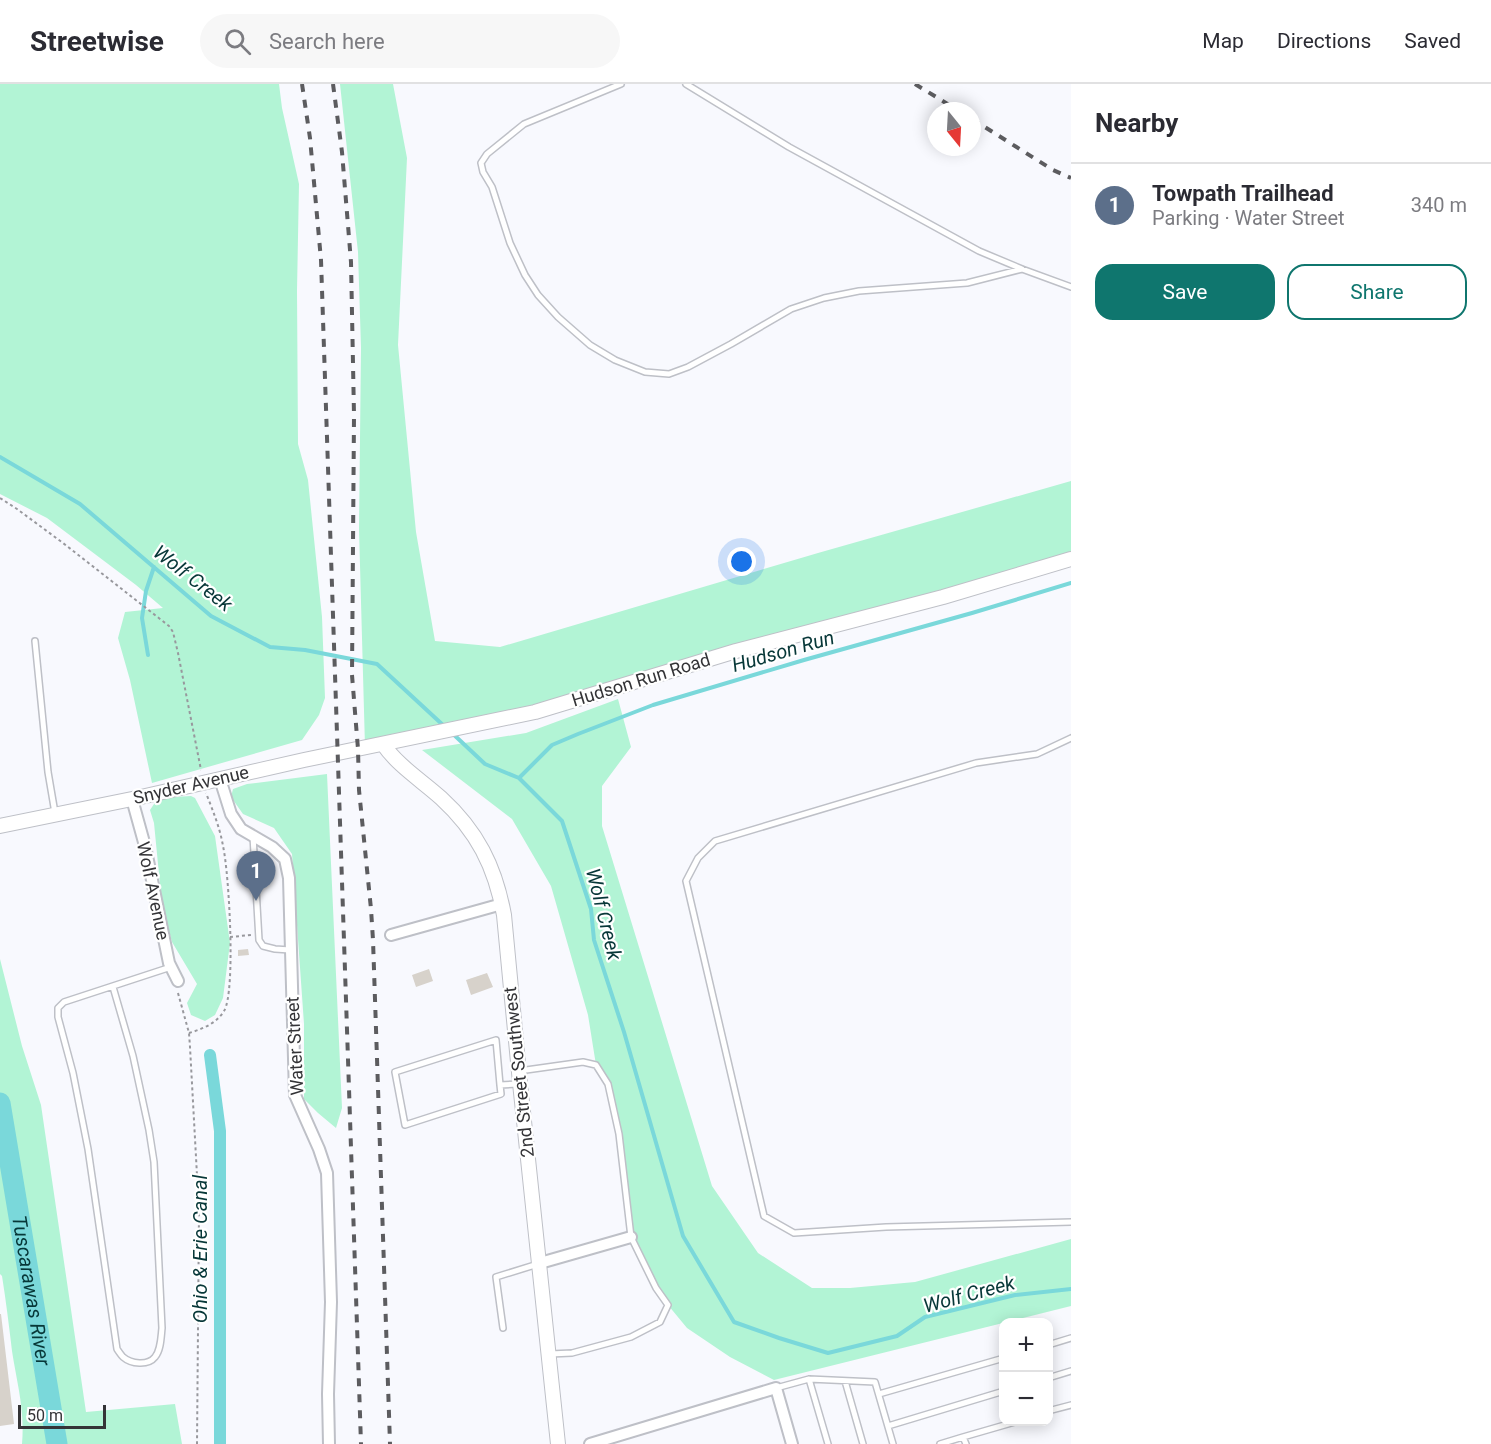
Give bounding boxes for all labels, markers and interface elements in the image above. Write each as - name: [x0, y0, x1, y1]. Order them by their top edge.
- search box: [200, 14, 620, 68]
- text: Streetwise: [30, 25, 164, 58]
- icon: search: [221, 25, 254, 58]
- text: Search here: [269, 29, 385, 54]
- text: Map: [1202, 29, 1244, 53]
- text: Directions: [1277, 29, 1371, 53]
- text: Saved: [1404, 29, 1461, 53]
- north arrow: [927, 102, 981, 156]
- text: Nearby: [1095, 108, 1178, 138]
- text: Towpath Trailhead: [1152, 181, 1334, 206]
- text: 1: [1109, 193, 1120, 217]
- text: 340 m: [1411, 193, 1467, 217]
- text: Parking · Water Street: [1152, 206, 1345, 230]
- button: Save: [1095, 264, 1275, 320]
- button: Share: [1287, 264, 1467, 320]
- water label: Wolf Creek: [149, 540, 238, 617]
- your location: [727, 547, 756, 576]
- water label: Hudson Run: [729, 625, 837, 677]
- street label: Hudson Run Road: [569, 648, 713, 711]
- street label: Snyder Avenue: [131, 761, 251, 808]
- street label: Wolf Avenue: [133, 840, 174, 942]
- pin: 1: [236, 852, 276, 901]
- water label: Wolf Creek: [581, 866, 627, 964]
- street label: 2nd Street Southwest: [499, 986, 538, 1158]
- street label: Water Street: [281, 996, 308, 1096]
- water label: Ohio & Erie Canal: [188, 1175, 212, 1323]
- water label: Tuscarawas River: [7, 1214, 56, 1369]
- water label: Wolf Creek: [921, 1270, 1019, 1318]
- map controls: [999, 1318, 1053, 1426]
- button: +: [999, 1318, 1053, 1372]
- button: −: [999, 1372, 1053, 1426]
- scale bar: [18, 1402, 106, 1430]
- text: 50 m: [27, 1406, 63, 1425]

